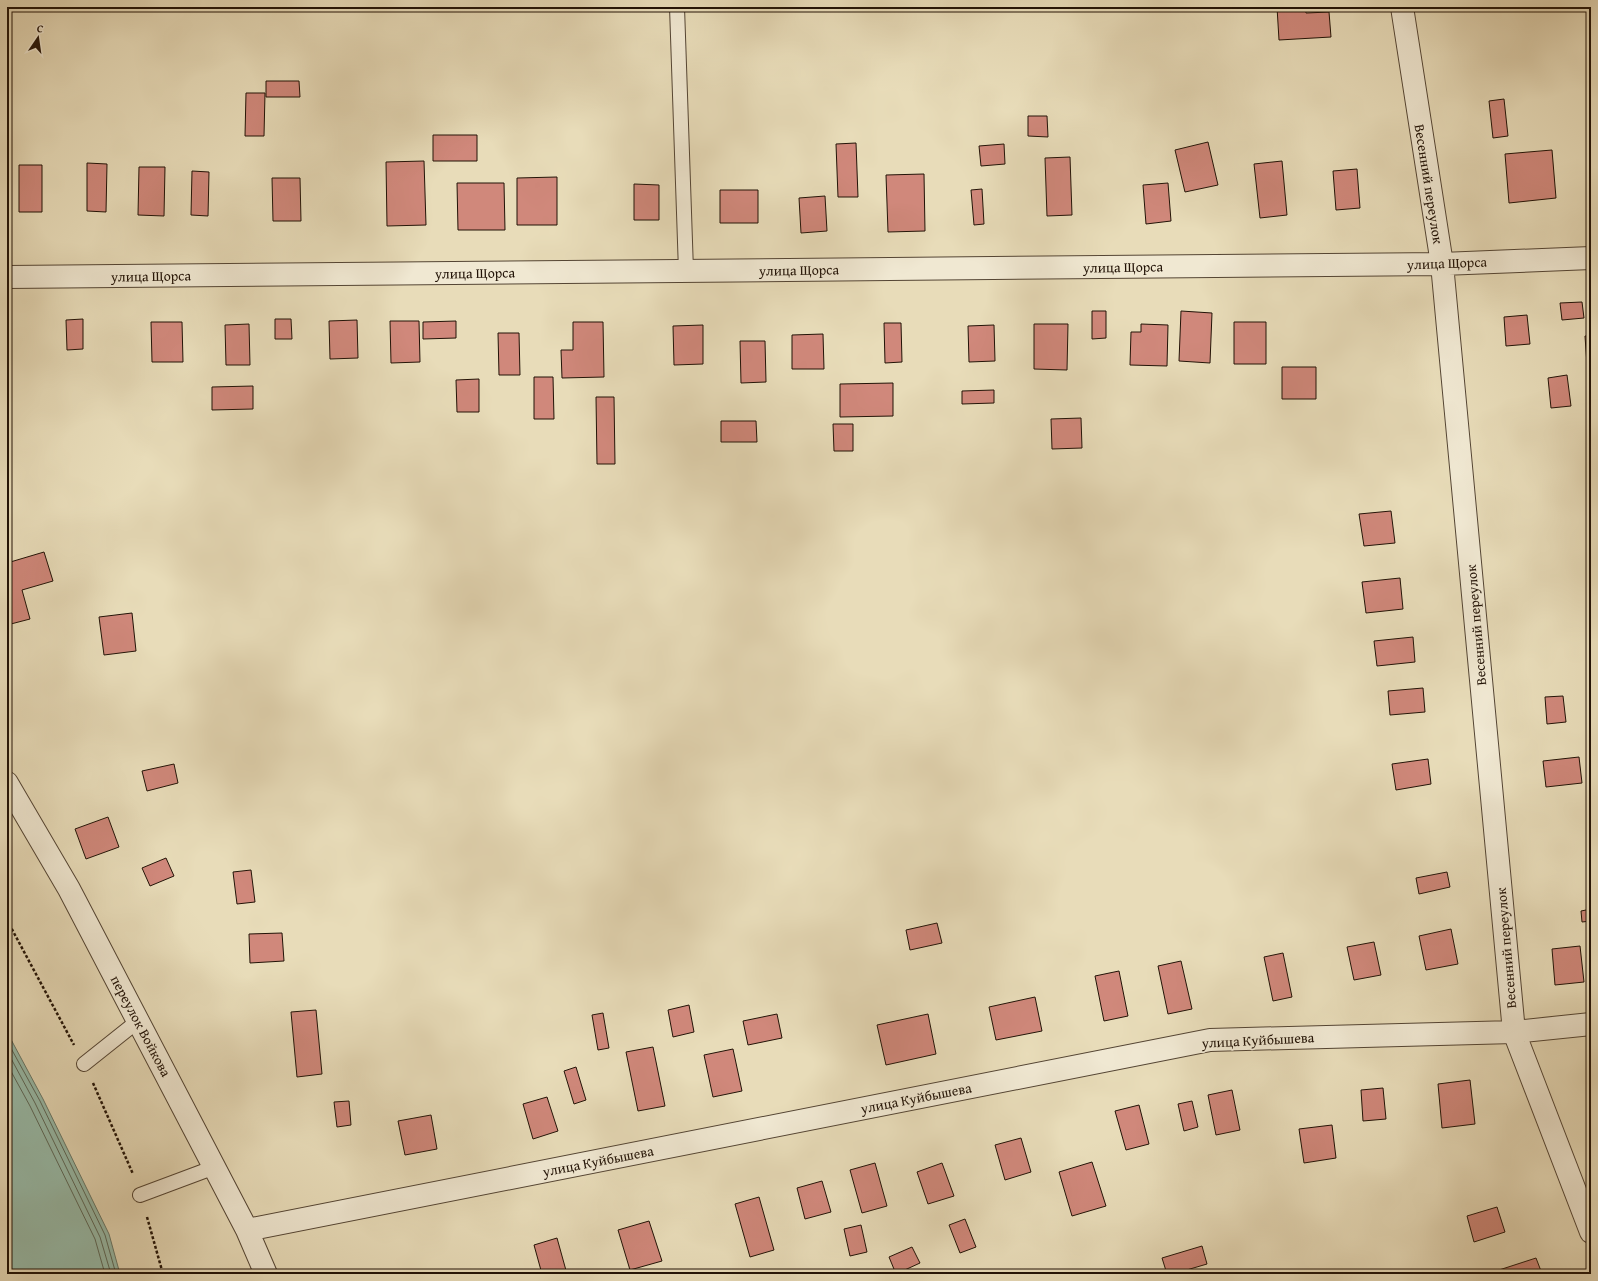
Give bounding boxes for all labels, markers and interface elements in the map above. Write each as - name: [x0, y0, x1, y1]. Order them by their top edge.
- north arrow: [18, 18, 58, 58]
- text: С: [35, 20, 45, 37]
- street label: Весенний переулок: [1410, 123, 1448, 246]
- street label: улица Щорса: [1406, 252, 1488, 274]
- street label: улица Щорса: [1082, 256, 1164, 278]
- street label: улица Щорса: [758, 259, 840, 281]
- street label: улица Щорса: [434, 262, 516, 284]
- street label: улица Щорса: [110, 265, 192, 287]
- street label: Весенний переулок: [1461, 563, 1491, 686]
- street label: Весенний переулок: [1491, 886, 1521, 1009]
- street label: переулок Войкова: [106, 972, 176, 1081]
- street label: улица Куйбышева: [1200, 1027, 1315, 1053]
- street label: улица Куйбышева: [858, 1077, 973, 1119]
- street label: улица Куйбышева: [540, 1140, 655, 1182]

